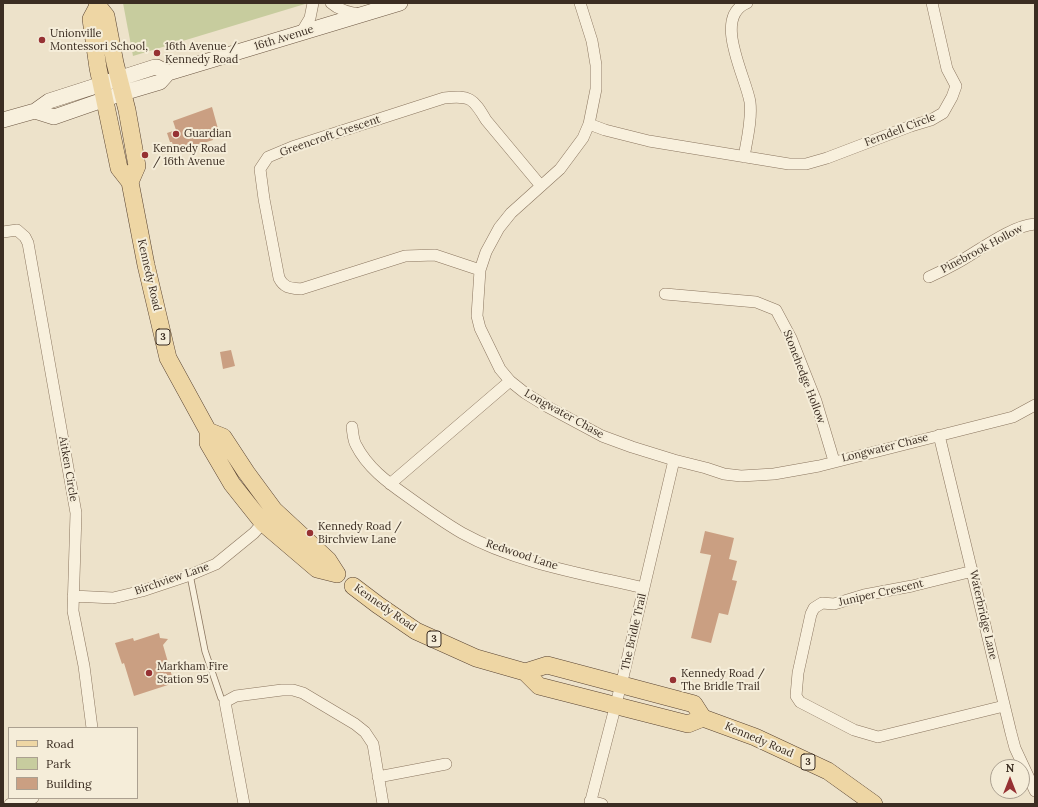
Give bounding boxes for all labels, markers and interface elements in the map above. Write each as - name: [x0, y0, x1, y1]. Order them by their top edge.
- street label: 16th Avenue: [253, 23, 315, 53]
- place label: Unionville Montessori School,: [50, 27, 148, 53]
- marker: Unionville Montessori School,: [37, 35, 47, 45]
- place label: 16th Avenue / Kennedy Road: [165, 40, 238, 66]
- marker: 16th Avenue / Kennedy Road: [152, 48, 162, 58]
- street label: Ferndell Circle: [863, 110, 937, 150]
- street label: Greencroft Crescent: [278, 113, 382, 159]
- place label: Guardian: [184, 127, 231, 141]
- marker: Guardian: [171, 129, 181, 139]
- place label: Kennedy Road / 16th Avenue: [153, 142, 226, 168]
- marker: Kennedy Road / 16th Avenue: [140, 150, 150, 160]
- street label: Pinebrook Hollow: [939, 222, 1025, 276]
- street label: Kennedy Road: [134, 238, 164, 312]
- street label: Stonehedge Hollow: [780, 328, 828, 426]
- road number: 3: [156, 329, 170, 345]
- street label: Longwater Chase: [522, 387, 606, 441]
- street label: Longwater Chase: [840, 431, 930, 465]
- street label: Aitken Circle: [56, 435, 80, 503]
- place label: Kennedy Road / Birchview Lane: [318, 520, 402, 546]
- marker: Kennedy Road / Birchview Lane: [305, 528, 315, 538]
- street label: Redwood Lane: [484, 537, 560, 573]
- street label: Birchview Lane: [133, 560, 211, 598]
- street label: Waterbridge Lane: [966, 569, 1000, 661]
- street label: Juniper Crescent: [837, 577, 925, 609]
- street label: Kennedy Road: [351, 582, 419, 634]
- street label: The Bridle Trail: [619, 592, 649, 672]
- road number: 3: [427, 631, 441, 647]
- place label: Markham Fire Station 95: [157, 660, 228, 686]
- place label: Kennedy Road / The Bridle Trail: [681, 667, 765, 693]
- marker: Markham Fire Station 95: [144, 668, 154, 678]
- marker: Kennedy Road / The Bridle Trail: [668, 675, 678, 685]
- street label: Kennedy Road: [723, 720, 795, 760]
- legend: [8, 727, 138, 799]
- text: Road: [46, 736, 74, 751]
- road number: 3: [801, 754, 815, 770]
- text: Park: [46, 756, 71, 771]
- north arrow: [990, 759, 1030, 799]
- text: N: [1006, 761, 1014, 775]
- text: Building: [46, 776, 92, 791]

